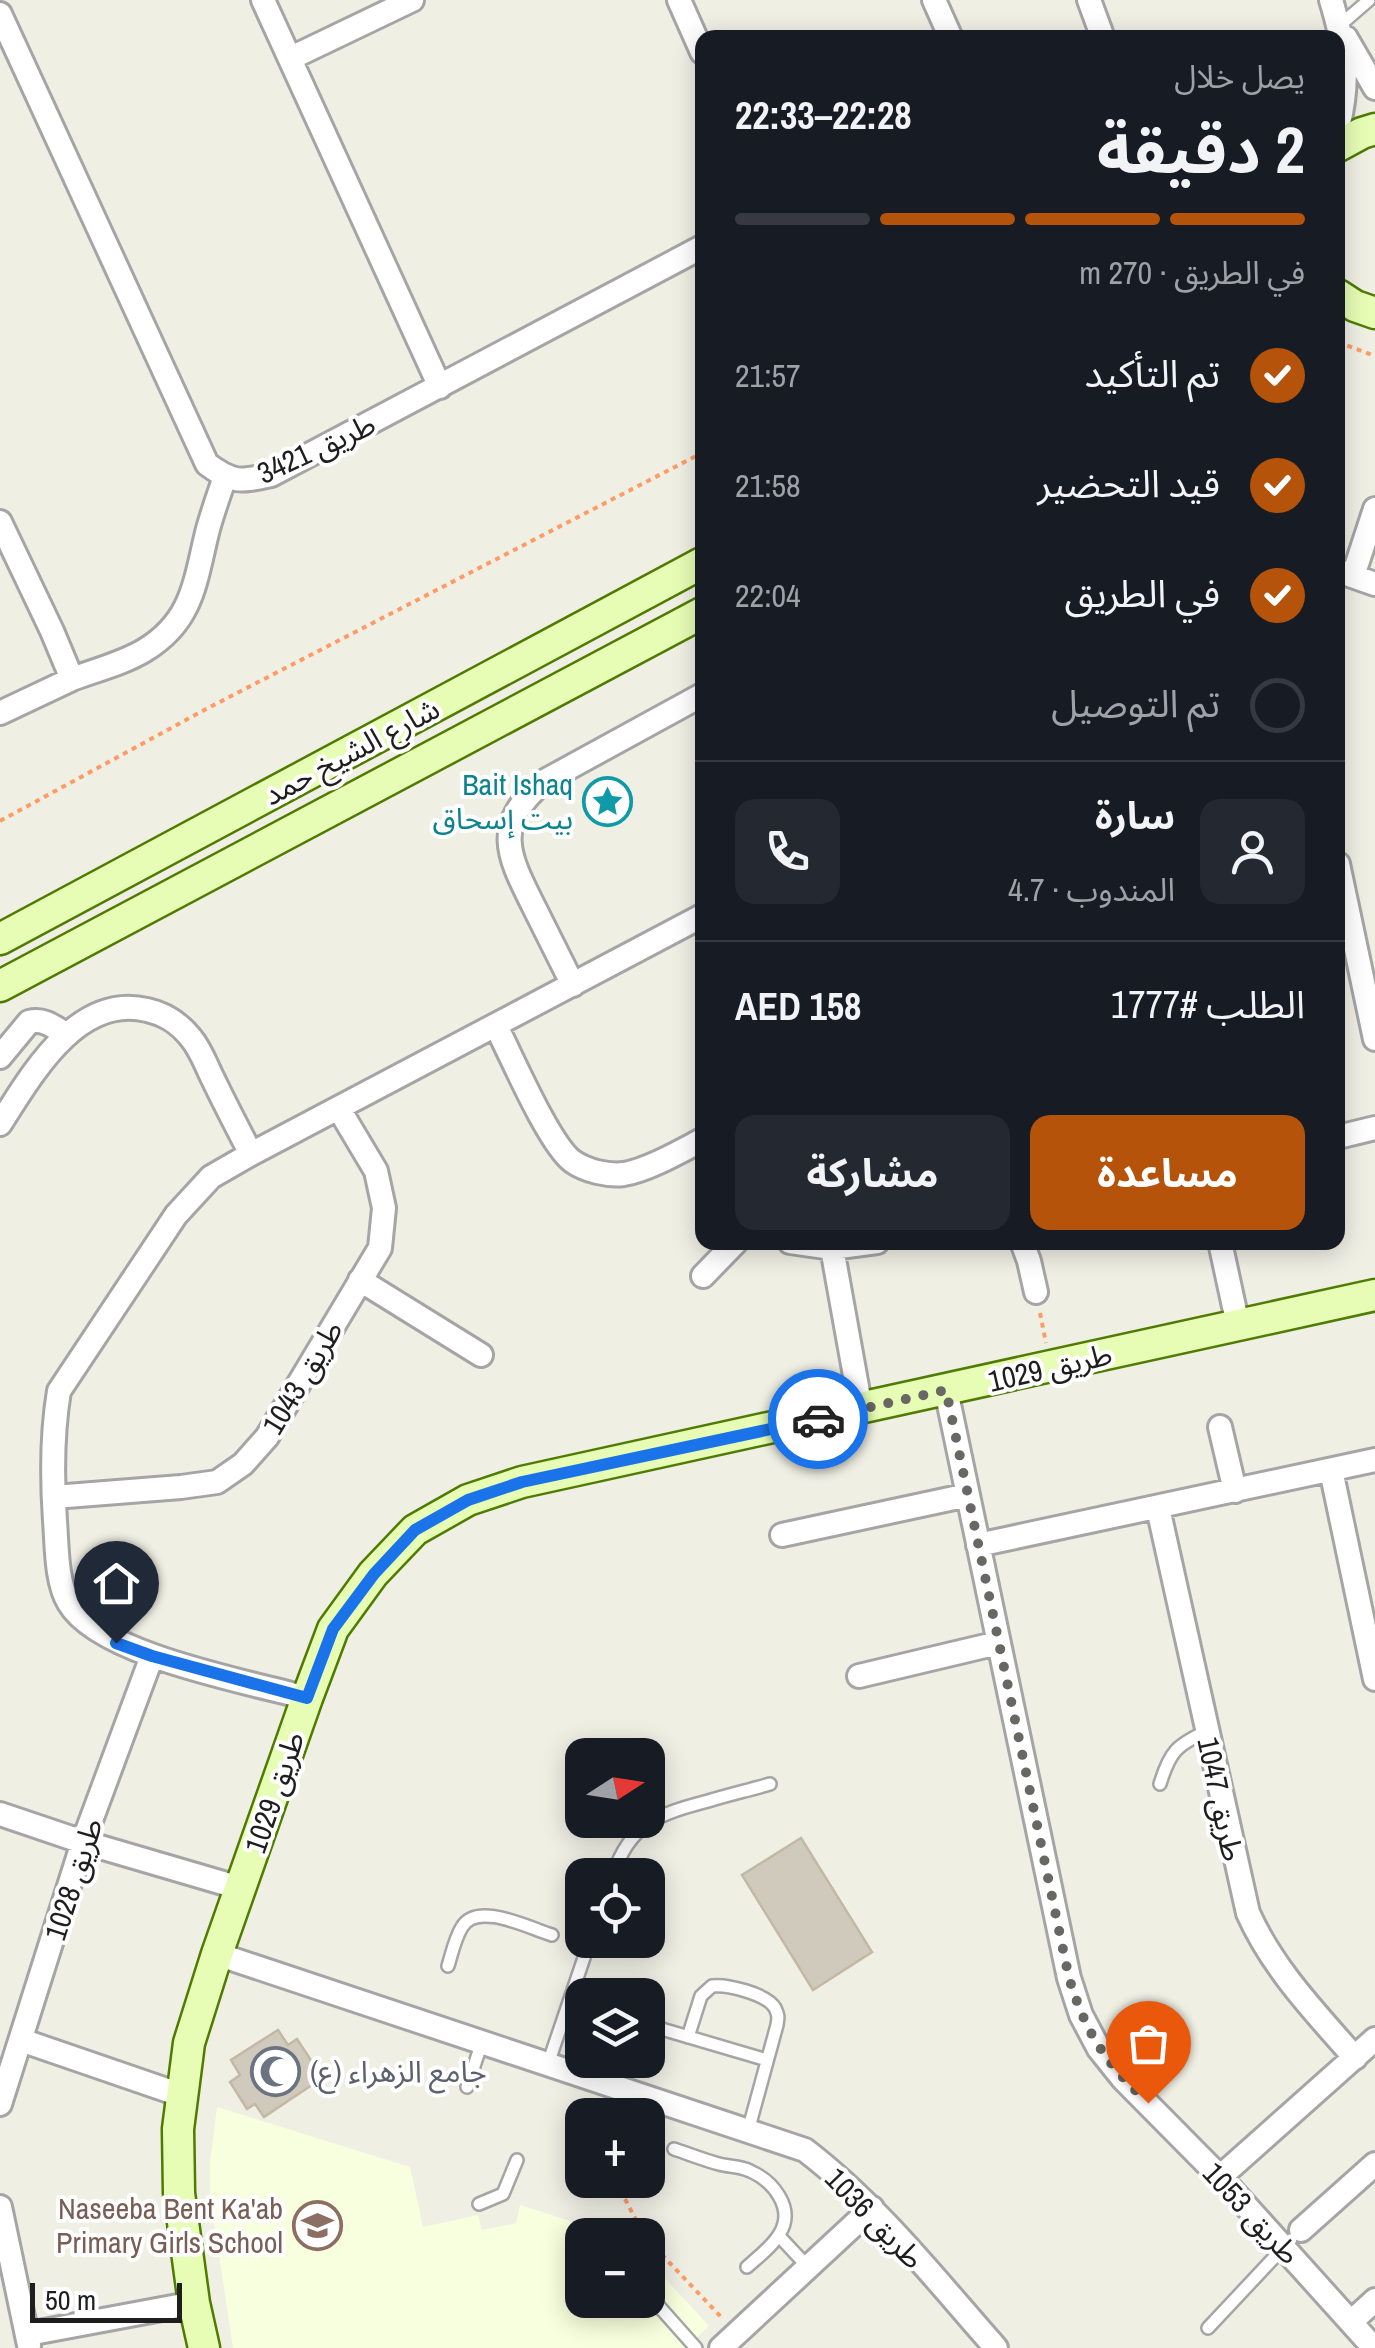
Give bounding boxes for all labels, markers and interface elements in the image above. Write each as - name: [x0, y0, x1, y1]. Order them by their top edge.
- text: يصل خلال: [1174, 55, 1305, 98]
- text: 22:28–22:33: [735, 90, 912, 141]
- text: 2 دقيقة: [1097, 106, 1305, 193]
- text: في الطريق · 270 m: [1079, 251, 1305, 294]
- text: تم التأكيد: [1084, 348, 1220, 399]
- icon: check: [1250, 348, 1305, 403]
- text: 21:57: [735, 354, 801, 397]
- street label: طريق 3421: [250, 403, 382, 493]
- text: قيد التحضير: [1037, 458, 1220, 509]
- icon: check: [1250, 458, 1305, 513]
- text: 21:58: [735, 464, 801, 507]
- text: في الطريق: [1065, 568, 1220, 619]
- icon: check: [1250, 568, 1305, 623]
- text: 22:04: [735, 574, 801, 617]
- text: تم التوصيل: [1051, 678, 1220, 729]
- street label: شارع الشيخ حمد: [256, 688, 448, 817]
- place label: Bait Ishaq بيت إسحاق: [432, 764, 573, 839]
- place icon: Bait Ishaq بيت إسحاق: [582, 775, 634, 827]
- text: سارة: [1095, 790, 1175, 841]
- button: phone: [735, 799, 840, 904]
- button: person: [1200, 799, 1305, 904]
- text: المندوب · 4.7: [1008, 868, 1175, 911]
- text: الطلب #1777: [1111, 979, 1305, 1030]
- text: AED 158: [735, 981, 861, 1032]
- button: مشاركة: [735, 1115, 1010, 1230]
- button: مساعدة: [1030, 1115, 1305, 1230]
- street label: طريق 1043: [252, 1313, 352, 1441]
- street label: طريق 1029: [984, 1333, 1116, 1401]
- courier: [768, 1369, 868, 1469]
- icon: car: [791, 1392, 846, 1447]
- pin: [74, 1541, 159, 1644]
- icon: home: [89, 1556, 144, 1611]
- street label: طريق 1029: [235, 1726, 313, 1858]
- street label: طريق 1047: [1188, 1733, 1254, 1865]
- north arrow: [565, 1738, 665, 1838]
- map controls: [565, 1738, 665, 2318]
- street label: طريق 1028: [34, 1813, 112, 1945]
- button: locate: [565, 1858, 665, 1958]
- button: layers: [565, 1978, 665, 2078]
- pin: [1106, 2001, 1191, 2104]
- icon: bag: [1121, 2016, 1176, 2071]
- mosque icon: جامع الزهراء (ع): [249, 2045, 301, 2097]
- place label: جامع الزهراء (ع): [310, 2051, 487, 2094]
- button: +: [565, 2098, 665, 2198]
- street label: طريق 1053: [1194, 2153, 1310, 2273]
- street label: طريق 1036: [817, 2159, 933, 2277]
- place label: Naseeba Bent Ka'ab Primary Girls School: [56, 2188, 283, 2262]
- school or university icon: Naseeba Bent Ka'ab Primary Girls School: [292, 2199, 344, 2251]
- button: −: [565, 2218, 665, 2318]
- scale bar: [30, 2278, 182, 2322]
- text: 50 m: [45, 2281, 96, 2319]

